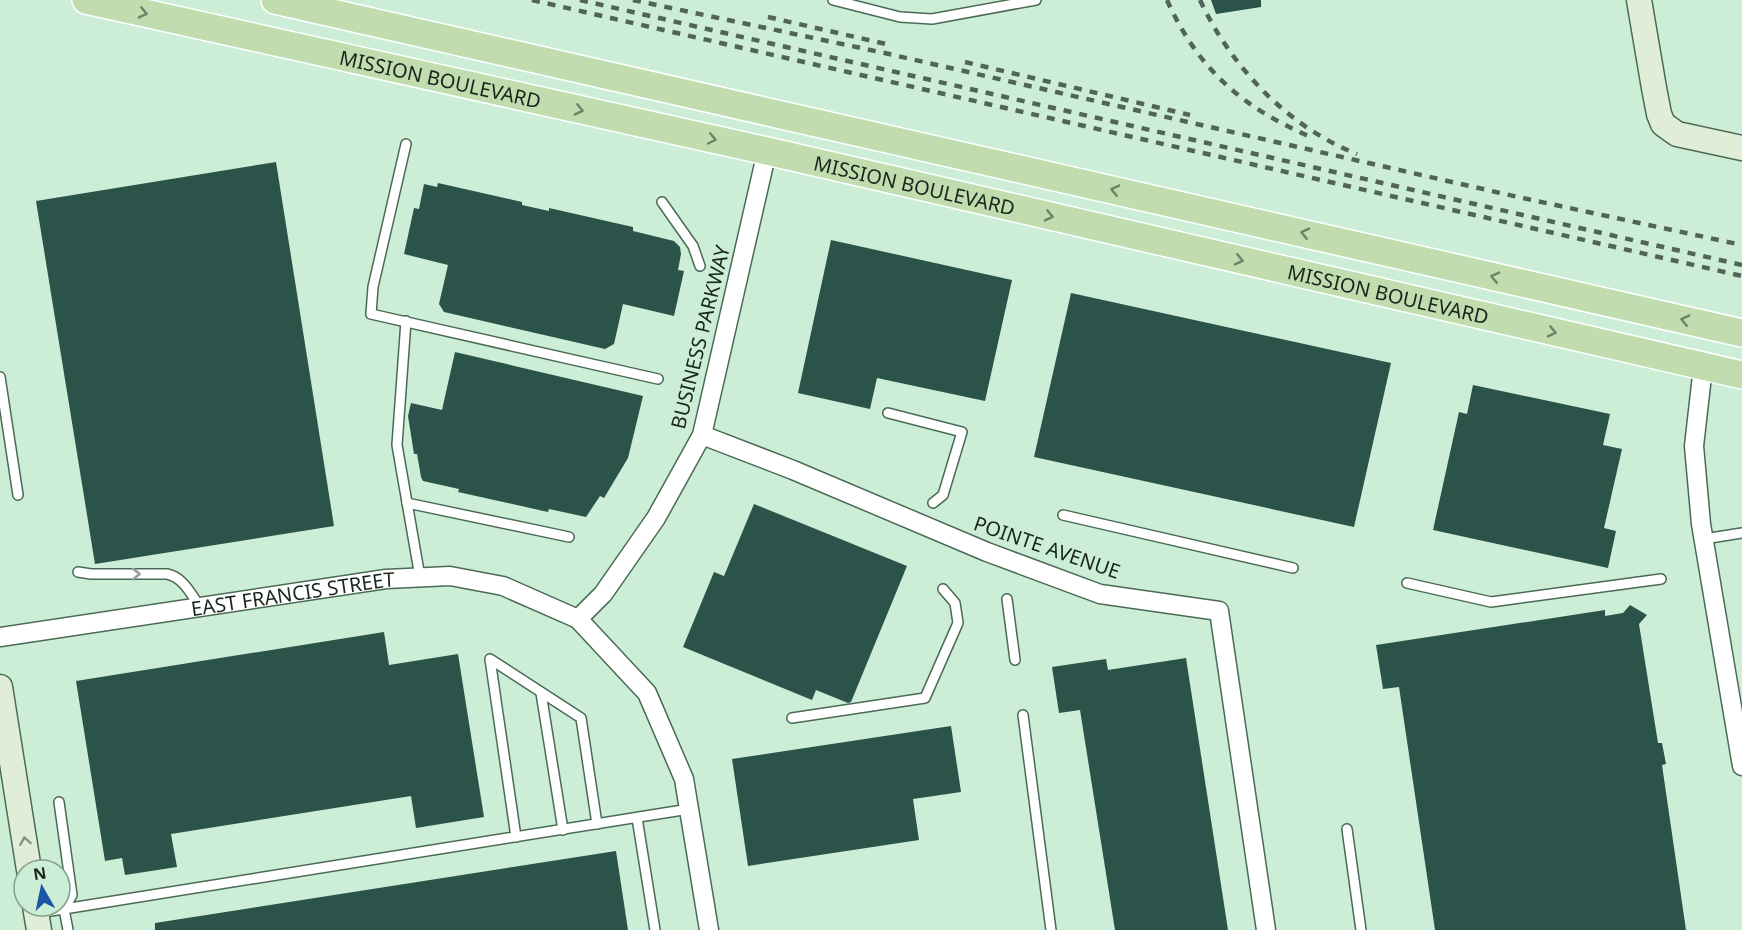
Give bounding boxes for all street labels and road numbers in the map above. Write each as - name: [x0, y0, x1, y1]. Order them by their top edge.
- street label: MISSION BOULEVARD: [337, 43, 544, 114]
- street label: MISSION BOULEVARD: [811, 149, 1018, 221]
- street label: BUSINESS PARKWAY: [664, 242, 736, 432]
- street label: MISSION BOULEVARD: [1285, 258, 1491, 330]
- street label: POINTE AVENUE: [970, 509, 1124, 585]
- street label: EAST FRANCIS STREET: [189, 565, 395, 622]

